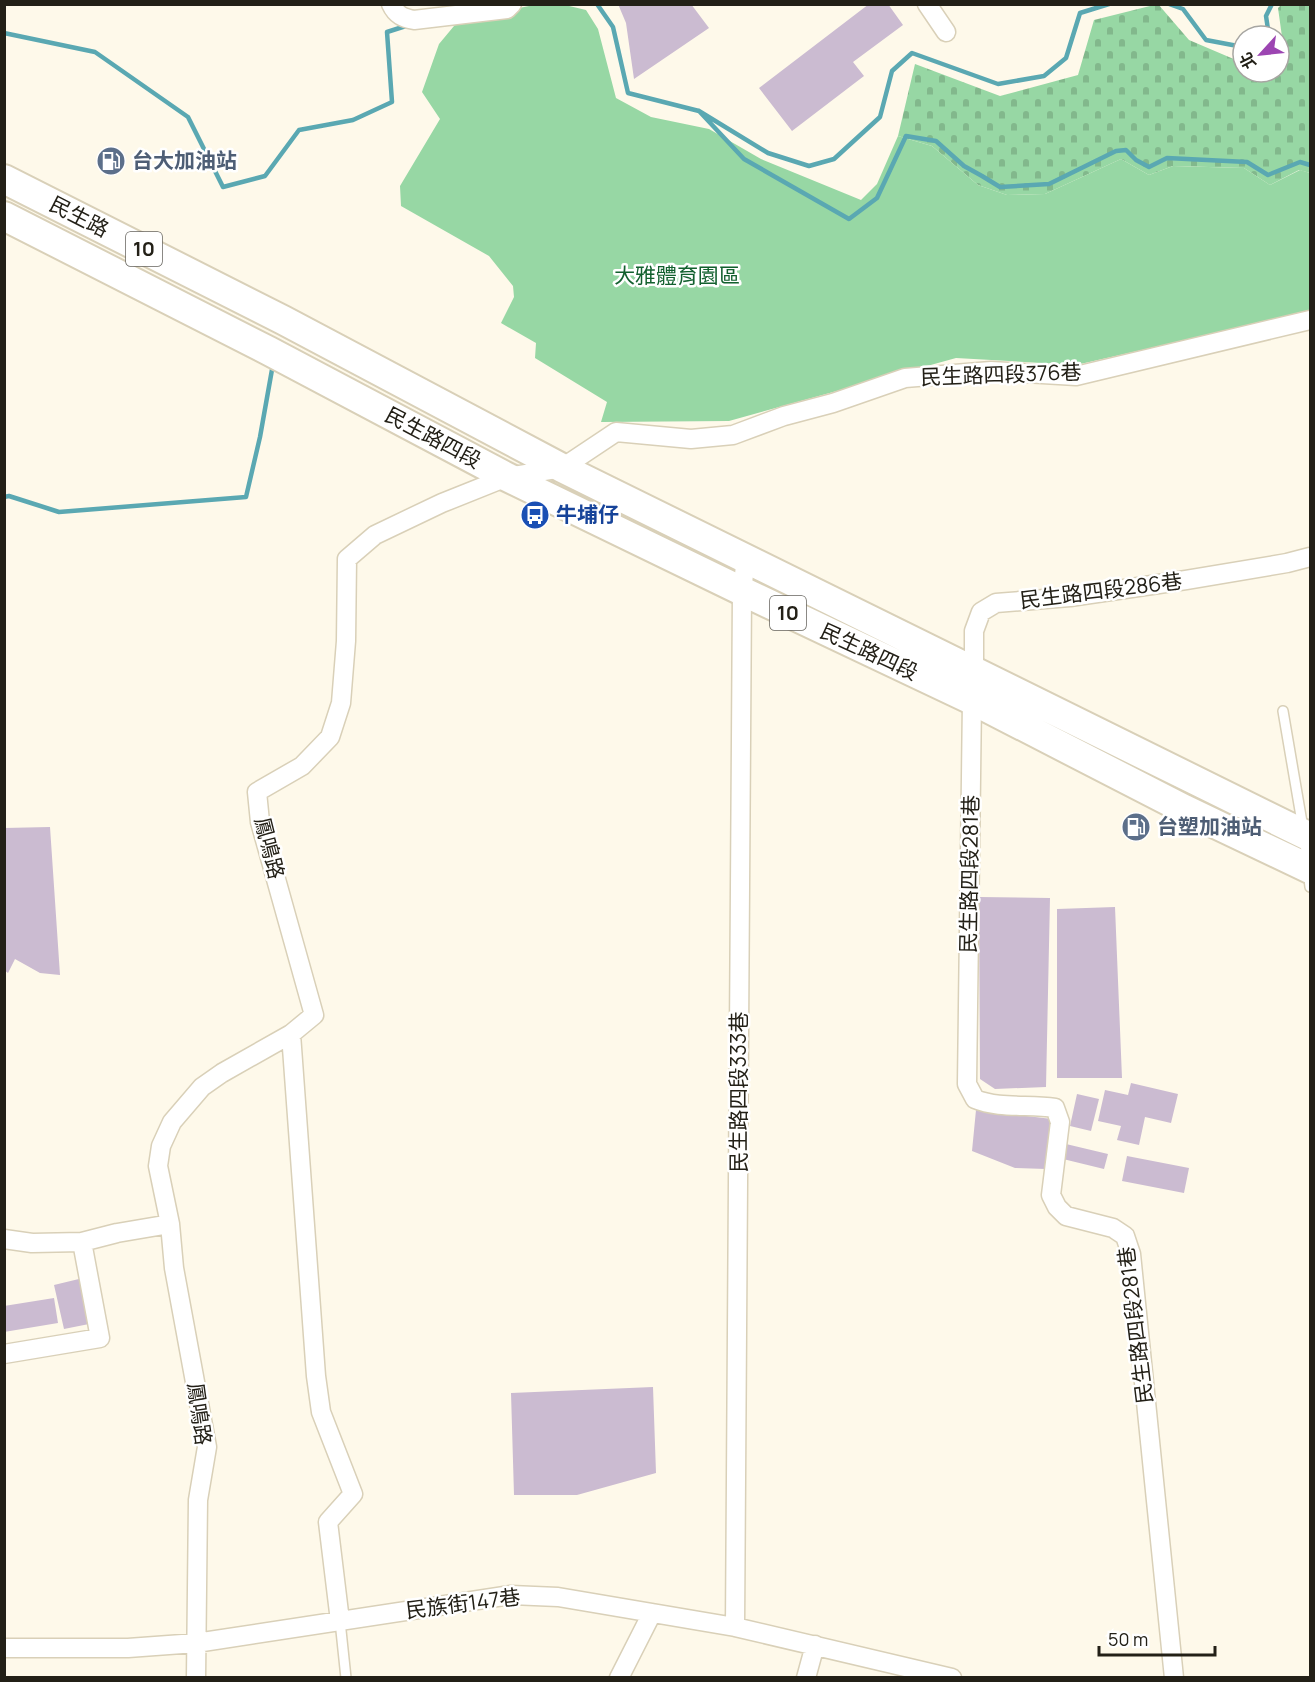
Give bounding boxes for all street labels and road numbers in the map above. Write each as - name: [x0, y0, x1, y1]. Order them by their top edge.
- street label: 民生路: [45, 189, 114, 243]
- road number: 10: [126, 232, 162, 266]
- street label: 民生路四段376巷: [920, 357, 1082, 391]
- street label: 民生路四段: [381, 400, 486, 474]
- street label: 民生路四段286巷: [1018, 566, 1184, 614]
- road number: 10: [770, 596, 806, 630]
- street label: 民生路四段: [816, 616, 923, 686]
- street label: 民生路四段281巷: [954, 795, 984, 953]
- street label: 鳳鳴路: [249, 814, 291, 882]
- street label: 民生路四段333巷: [724, 1012, 752, 1172]
- street label: 民生路四段281巷: [1111, 1245, 1159, 1405]
- street label: 鳳鳴路: [182, 1381, 218, 1447]
- street label: 民族街147巷: [404, 1582, 522, 1624]

